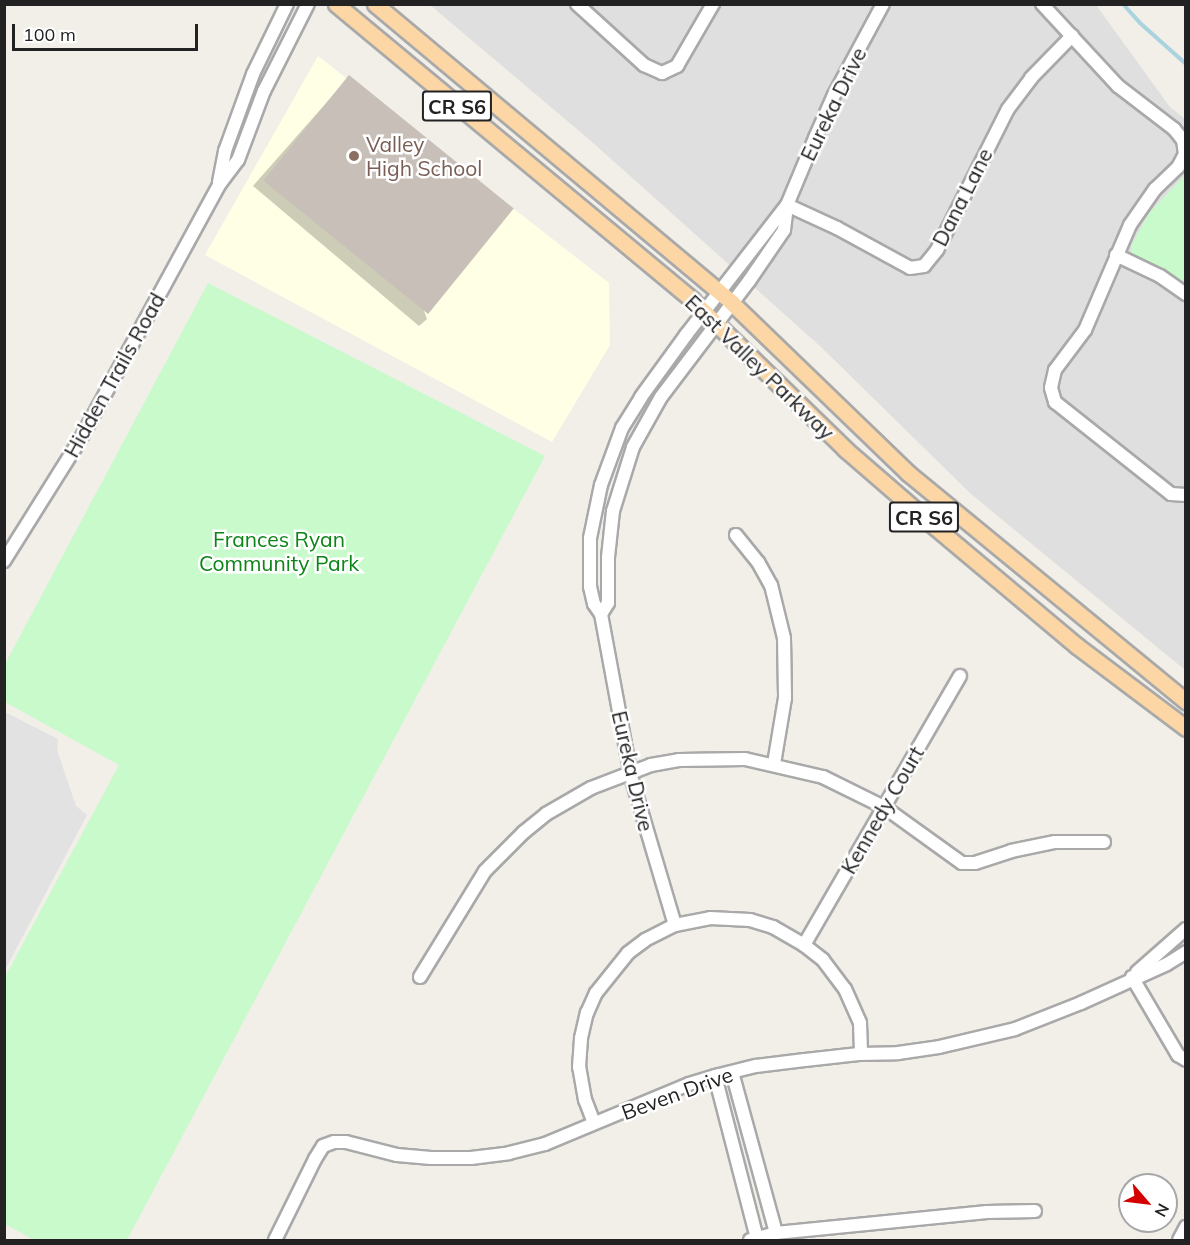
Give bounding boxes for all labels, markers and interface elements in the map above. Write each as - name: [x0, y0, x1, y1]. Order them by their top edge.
- scale bar: [15, 12, 201, 50]
- text: 100 m: [23, 23, 76, 46]
- street label: Eureka Drive: [795, 43, 871, 165]
- road number: CR S6: [421, 89, 493, 123]
- place label: Valley High School: [366, 131, 482, 181]
- street label: Dana Lane: [927, 144, 997, 250]
- marker: Valley High School: [347, 149, 361, 163]
- street label: Hidden Trails Road: [58, 288, 170, 462]
- street label: East Valley Parkway: [680, 289, 840, 445]
- road number: CR S6: [888, 500, 960, 534]
- park label: Frances Ryan Community Park: [199, 526, 359, 576]
- street label: Eureka Drive: [607, 708, 659, 834]
- street label: Kennedy Court: [835, 742, 929, 878]
- street label: Beven Drive: [618, 1061, 736, 1125]
- north arrow: [1118, 1173, 1178, 1233]
- text: N: [1150, 1200, 1174, 1221]

